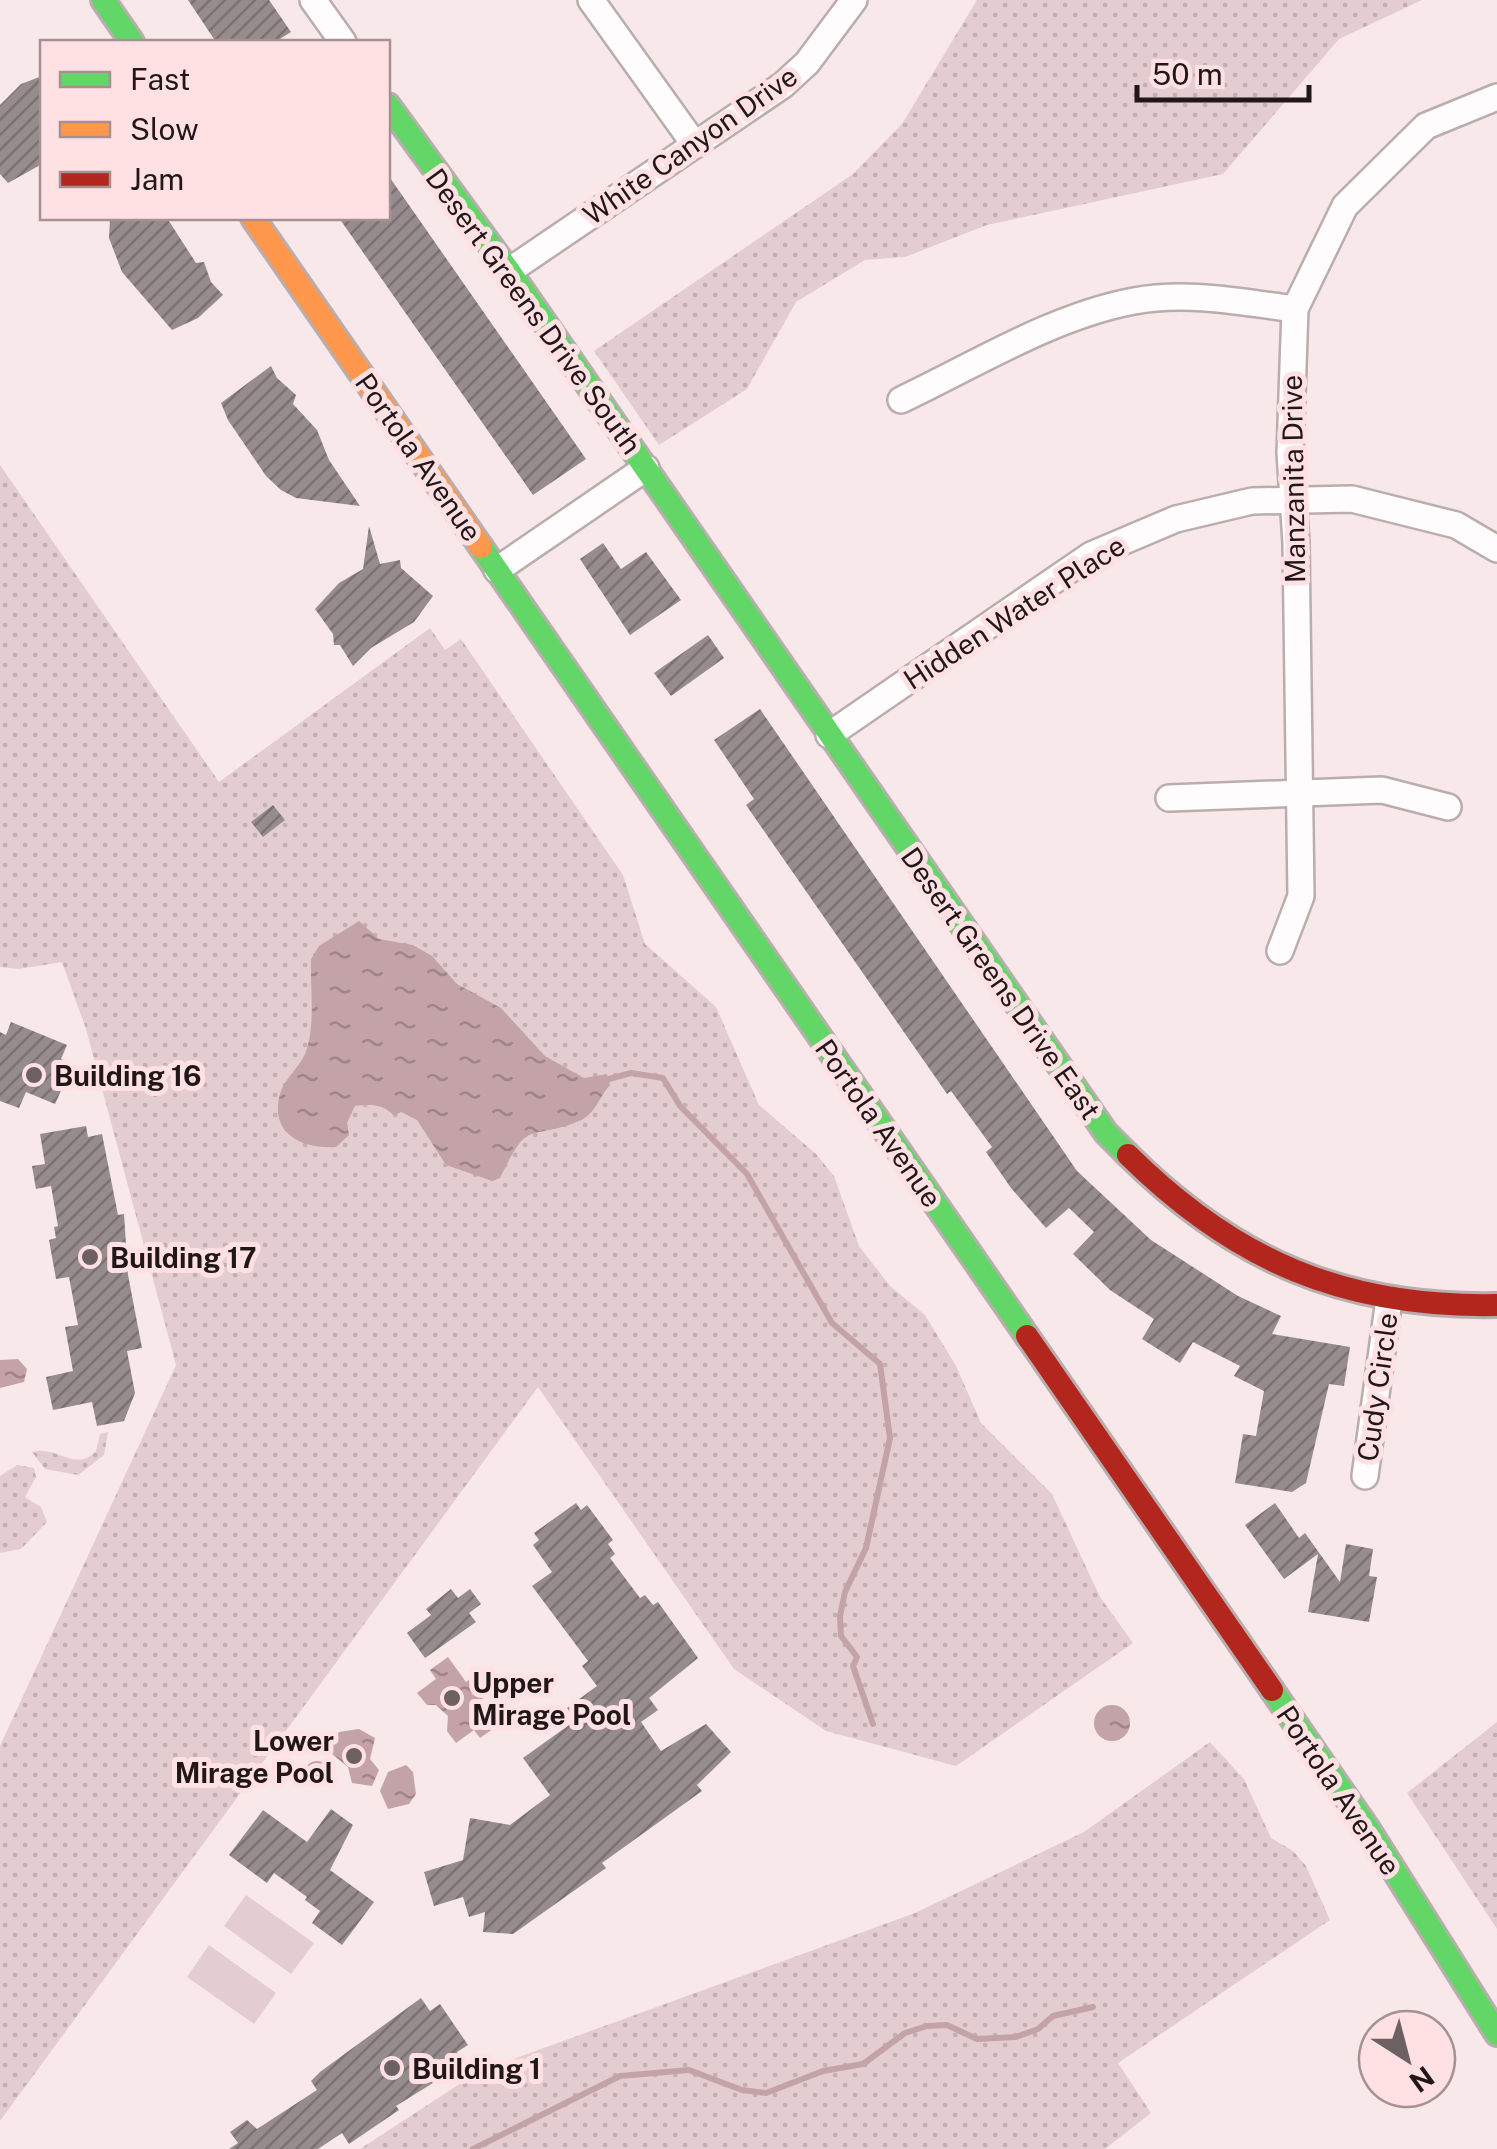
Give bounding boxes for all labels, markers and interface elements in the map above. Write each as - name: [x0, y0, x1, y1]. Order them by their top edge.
- legend: [40, 40, 390, 220]
- scale bar: [1137, 40, 1310, 102]
- text: 50 m: [1152, 56, 1223, 92]
- street label: White Canyon Drive: [577, 59, 803, 231]
- text: Fast: [130, 61, 190, 97]
- text: Slow: [130, 111, 199, 147]
- text: Jam: [130, 161, 184, 197]
- street label: Desert Greens Drive South: [419, 162, 649, 460]
- street label: Portola Avenue: [349, 367, 489, 547]
- street label: Manzanita Drive: [1275, 374, 1311, 584]
- street label: Hidden Water Place: [897, 528, 1131, 696]
- street label: Desert Greens Drive East: [895, 841, 1107, 1125]
- street label: Portola Avenue: [809, 1033, 949, 1213]
- place label: Building 16: [54, 1059, 202, 1092]
- marker: Building 16: [23, 1064, 45, 1086]
- place label: Building 17: [110, 1241, 257, 1274]
- marker: Building 17: [79, 1246, 101, 1268]
- street label: Cudy Circle: [1350, 1311, 1404, 1463]
- place label: Upper Mirage Pool: [472, 1666, 631, 1731]
- marker: Upper Mirage Pool: [441, 1687, 463, 1709]
- street label: Portola Avenue: [1270, 1699, 1408, 1881]
- place label: Lower Mirage Pool: [175, 1724, 334, 1789]
- marker: Lower Mirage Pool: [343, 1745, 365, 1767]
- north arrow: [1357, 2009, 1457, 2109]
- place label: Building 1: [412, 2052, 541, 2085]
- marker: Building 1: [381, 2057, 403, 2079]
- text: N: [1403, 2060, 1441, 2099]

